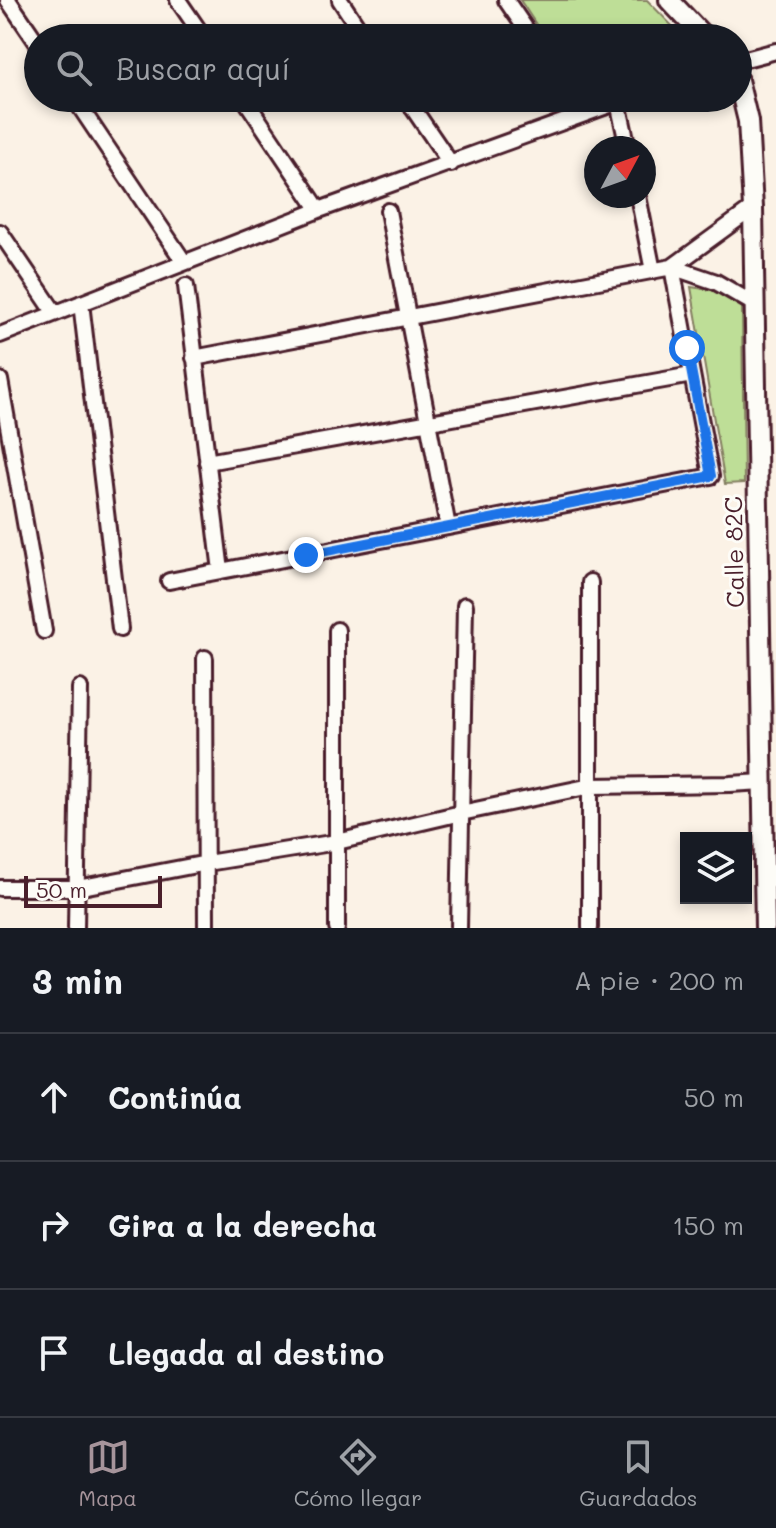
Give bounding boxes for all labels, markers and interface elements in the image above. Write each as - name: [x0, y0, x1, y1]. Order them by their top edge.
- search box: [24, 24, 752, 112]
- icon: search: [52, 46, 96, 90]
- text: Buscar aquí: [116, 48, 290, 88]
- north arrow: [584, 136, 656, 208]
- route start: [669, 330, 705, 366]
- street label: Calle 82C: [717, 496, 750, 608]
- route end: [288, 537, 324, 573]
- map controls: [680, 832, 752, 904]
- button: layers: [680, 832, 752, 904]
- scale bar: [24, 872, 162, 908]
- text: 50 m: [36, 875, 87, 904]
- text: 3 min: [32, 958, 123, 1003]
- text: A pie · 200 m: [574, 963, 744, 997]
- icon: ahead: [32, 1075, 76, 1119]
- text: Continúa: [108, 1077, 242, 1117]
- text: 50 m: [684, 1080, 744, 1114]
- icon: right: [32, 1203, 76, 1247]
- text: Gira a la derecha: [108, 1205, 377, 1245]
- text: 150 m: [672, 1208, 744, 1242]
- icon: arrive: [32, 1331, 76, 1375]
- text: Llegada al destino: [108, 1333, 384, 1373]
- tab: Mapa: [78, 1435, 137, 1512]
- tab: Cómo llegar: [294, 1435, 422, 1512]
- tab: Guardados: [579, 1435, 698, 1512]

